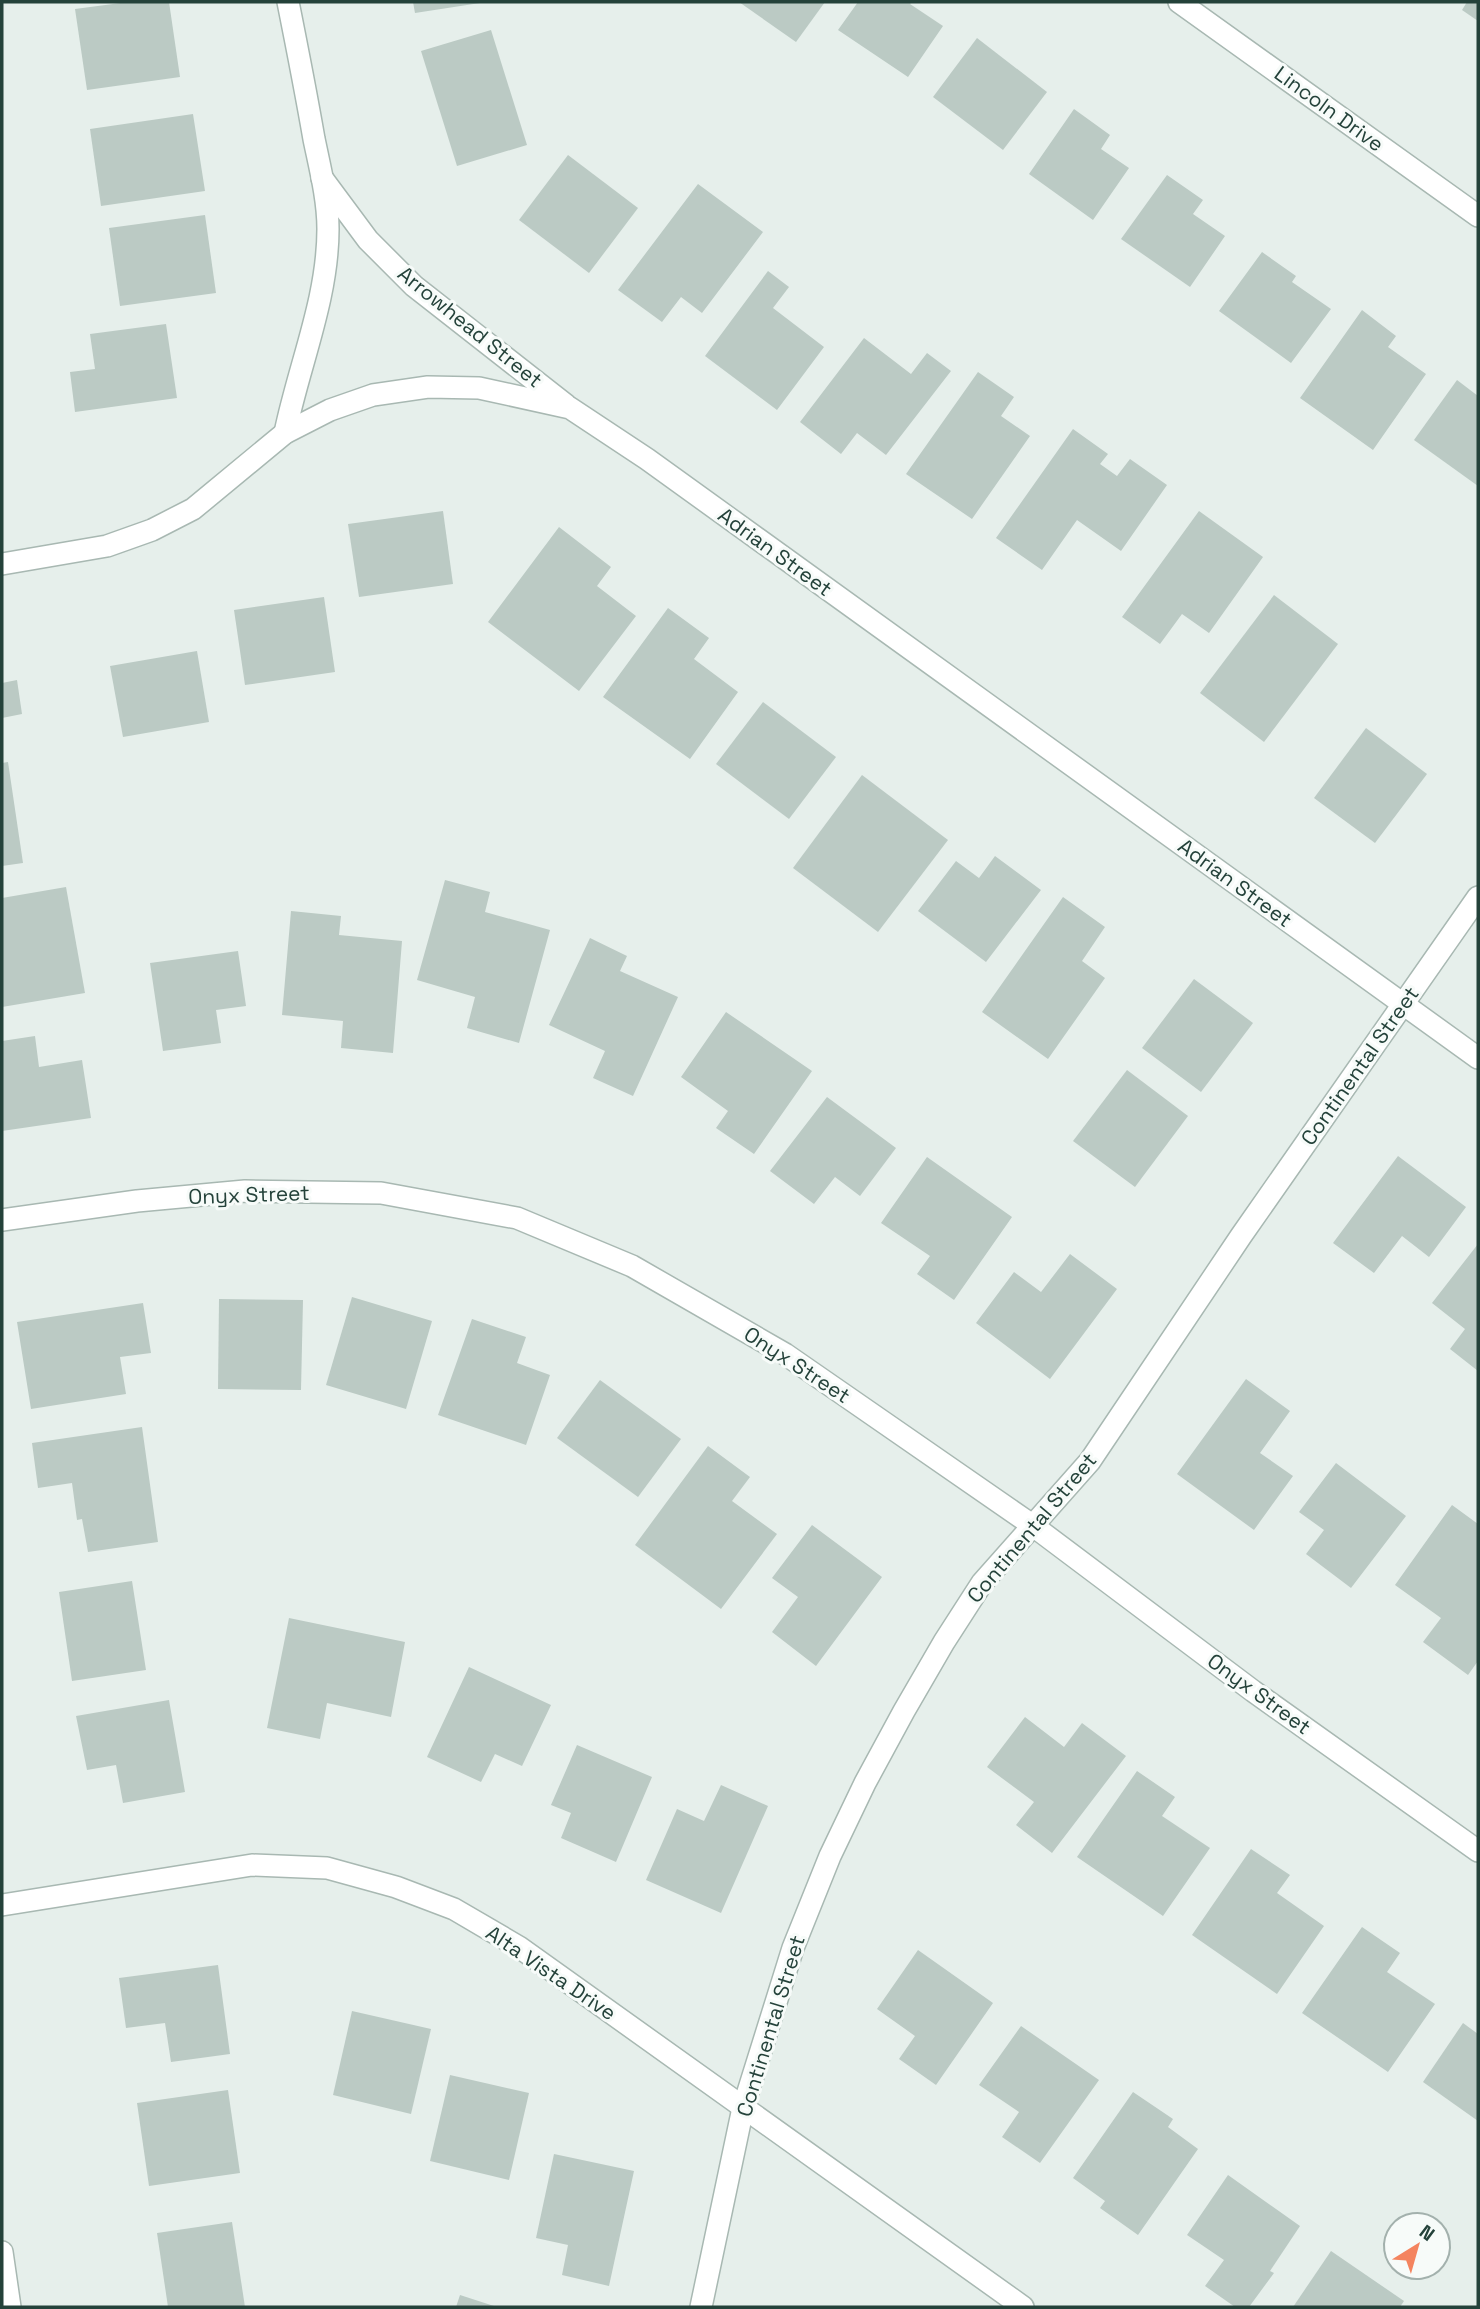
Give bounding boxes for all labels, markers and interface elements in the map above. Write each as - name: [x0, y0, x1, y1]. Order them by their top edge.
- street label: Lincoln Drive: [1269, 60, 1389, 157]
- street label: Arrowhead Street: [392, 260, 548, 393]
- street label: Adrian Street: [713, 501, 838, 602]
- street label: Adrian Street: [1173, 832, 1298, 933]
- street label: Continental Street: [1295, 981, 1425, 1151]
- street label: Onyx Street: [188, 1179, 310, 1210]
- street label: Onyx Street: [739, 1320, 856, 1409]
- street label: Continental Street: [961, 1447, 1102, 1608]
- street label: Onyx Street: [1202, 1647, 1316, 1740]
- street label: Alta Vista Drive: [481, 1919, 622, 2026]
- street label: Continental Street: [730, 1932, 811, 2120]
- north arrow: [1382, 2211, 1452, 2281]
- text: N: [1414, 2219, 1440, 2247]

